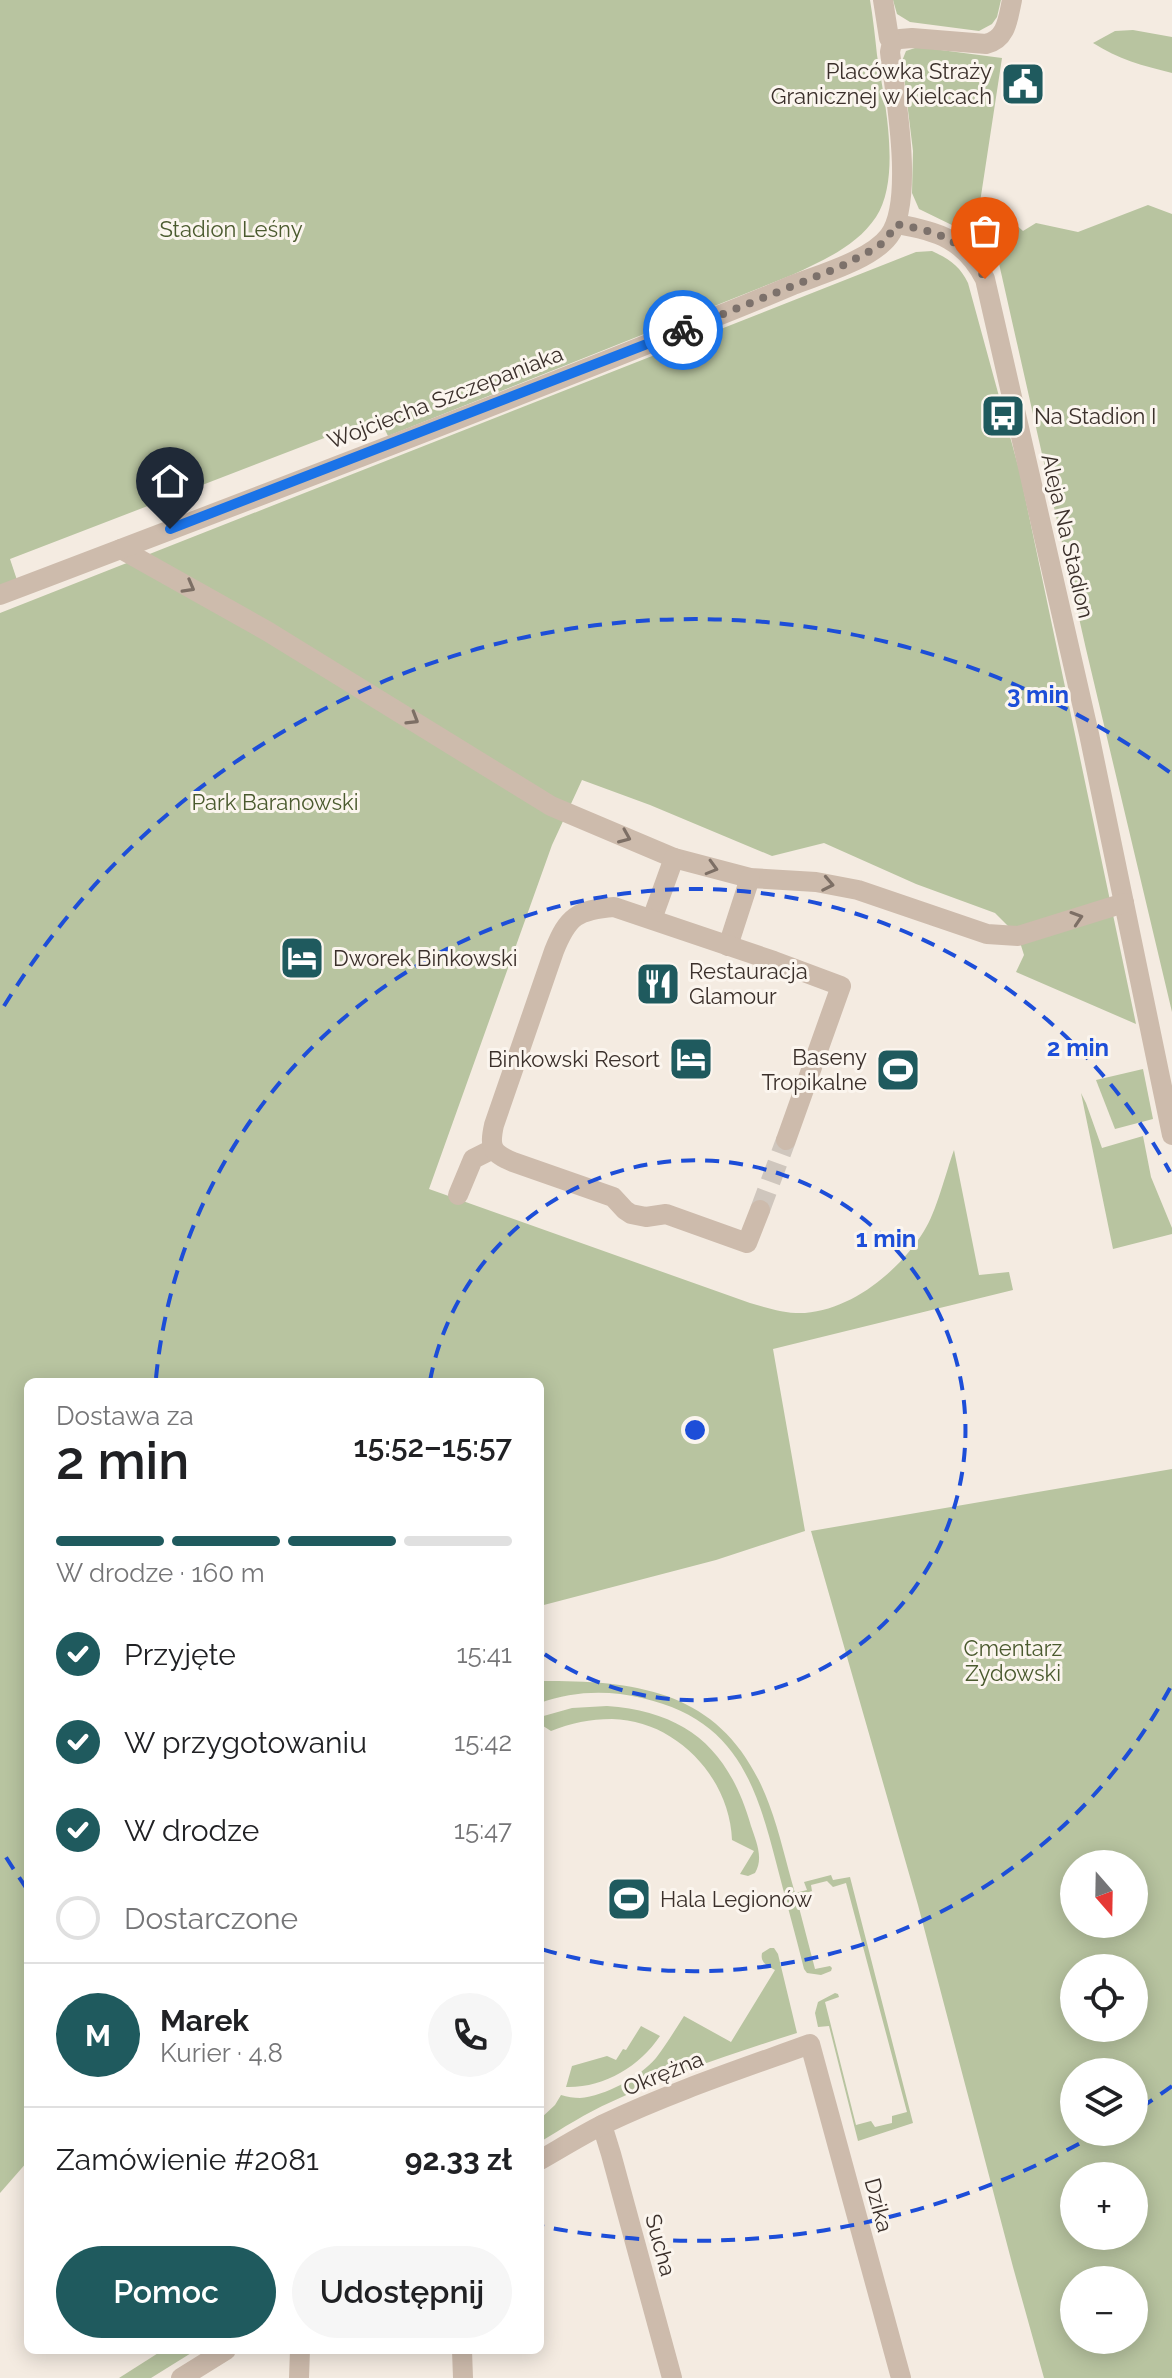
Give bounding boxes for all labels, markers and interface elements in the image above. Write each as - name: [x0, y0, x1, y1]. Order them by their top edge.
- place label: Placówka Straży Granicznej w Kielcach: [771, 58, 992, 109]
- public building icon: Placówka Straży Granicznej w Kielcach: [999, 60, 1047, 108]
- pin: [951, 197, 1019, 279]
- icon: bag: [963, 209, 1007, 253]
- park label: Stadion Leśny: [159, 216, 303, 242]
- courier: [643, 290, 723, 370]
- icon: bike: [661, 308, 705, 352]
- street label: Wojciecha Szczepaniaka: [324, 340, 566, 454]
- bus stop icon: Na Stadion I: [979, 392, 1027, 440]
- place label: Na Stadion I: [1034, 403, 1156, 429]
- pin: [136, 447, 204, 529]
- street label: Aleja Na Stadion: [1036, 451, 1100, 621]
- icon: home: [148, 459, 192, 503]
- one-way arrow: [180, 577, 195, 593]
- text: 3 min: [1007, 680, 1069, 709]
- one-way arrow: [404, 709, 419, 725]
- park label: Park Baranowski: [191, 789, 359, 815]
- one-way arrow: [617, 828, 631, 844]
- one-way arrow: [704, 859, 718, 876]
- one-way arrow: [821, 875, 834, 892]
- one-way arrow: [1069, 912, 1083, 928]
- hotel icon: Dworek Binkowski: [278, 934, 326, 982]
- place label: Dworek Binkowski: [333, 945, 518, 971]
- place label: Restauracja Glamour: [689, 958, 808, 1009]
- restaurant icon: Restauracja Glamour: [634, 960, 682, 1008]
- text: 2 min: [1047, 1033, 1109, 1062]
- hotel icon: Binkowski Resort: [667, 1035, 715, 1083]
- place label: Baseny Tropikalne: [761, 1044, 867, 1095]
- place label: Binkowski Resort: [488, 1046, 661, 1072]
- sports icon: Baseny Tropikalne: [874, 1046, 922, 1094]
- text: 1 min: [856, 1224, 916, 1253]
- text: Dostawa za: [56, 1401, 194, 1431]
- centre of rings: [681, 1416, 709, 1444]
- text: 15:52–15:57: [354, 1429, 512, 1464]
- text: 2 min: [56, 1430, 189, 1491]
- text: W drodze · 160 m: [56, 1558, 265, 1588]
- icon: check: [56, 1632, 100, 1676]
- park label: Cmentarz Żydowski: [964, 1635, 1063, 1686]
- text: Przyjęte: [124, 1637, 236, 1672]
- text: 15:41: [456, 1639, 512, 1669]
- icon: check: [56, 1720, 100, 1764]
- text: W przygotowaniu: [124, 1725, 367, 1760]
- text: 15:42: [454, 1727, 512, 1757]
- icon: check: [56, 1808, 100, 1852]
- text: W drodze: [124, 1813, 259, 1848]
- text: 15:47: [454, 1815, 512, 1845]
- north arrow: [1060, 1850, 1148, 1938]
- map controls: [1060, 1850, 1148, 2354]
- sports icon: Hala Legionów: [605, 1875, 653, 1923]
- place label: Hala Legionów: [660, 1886, 812, 1912]
- text: Dostarczone: [124, 1901, 298, 1936]
- button: locate: [1060, 1954, 1148, 2042]
- button: phone: [428, 1993, 512, 2077]
- text: Marek: [160, 2003, 249, 2038]
- text: M: [85, 2018, 111, 2053]
- text: Kurier · 4.8: [160, 2038, 283, 2068]
- street label: Okrężna: [619, 2045, 707, 2101]
- button: layers: [1060, 2058, 1148, 2146]
- text: Zamówienie #2081: [56, 2142, 319, 2177]
- text: 92.33 zł: [405, 2142, 512, 2177]
- button: +: [1060, 2162, 1148, 2250]
- street label: Dzika: [859, 2175, 899, 2235]
- street label: Sucha: [640, 2211, 682, 2279]
- button: Pomoc: [56, 2246, 276, 2338]
- button: Udostępnij: [292, 2246, 512, 2338]
- button: −: [1060, 2266, 1148, 2354]

